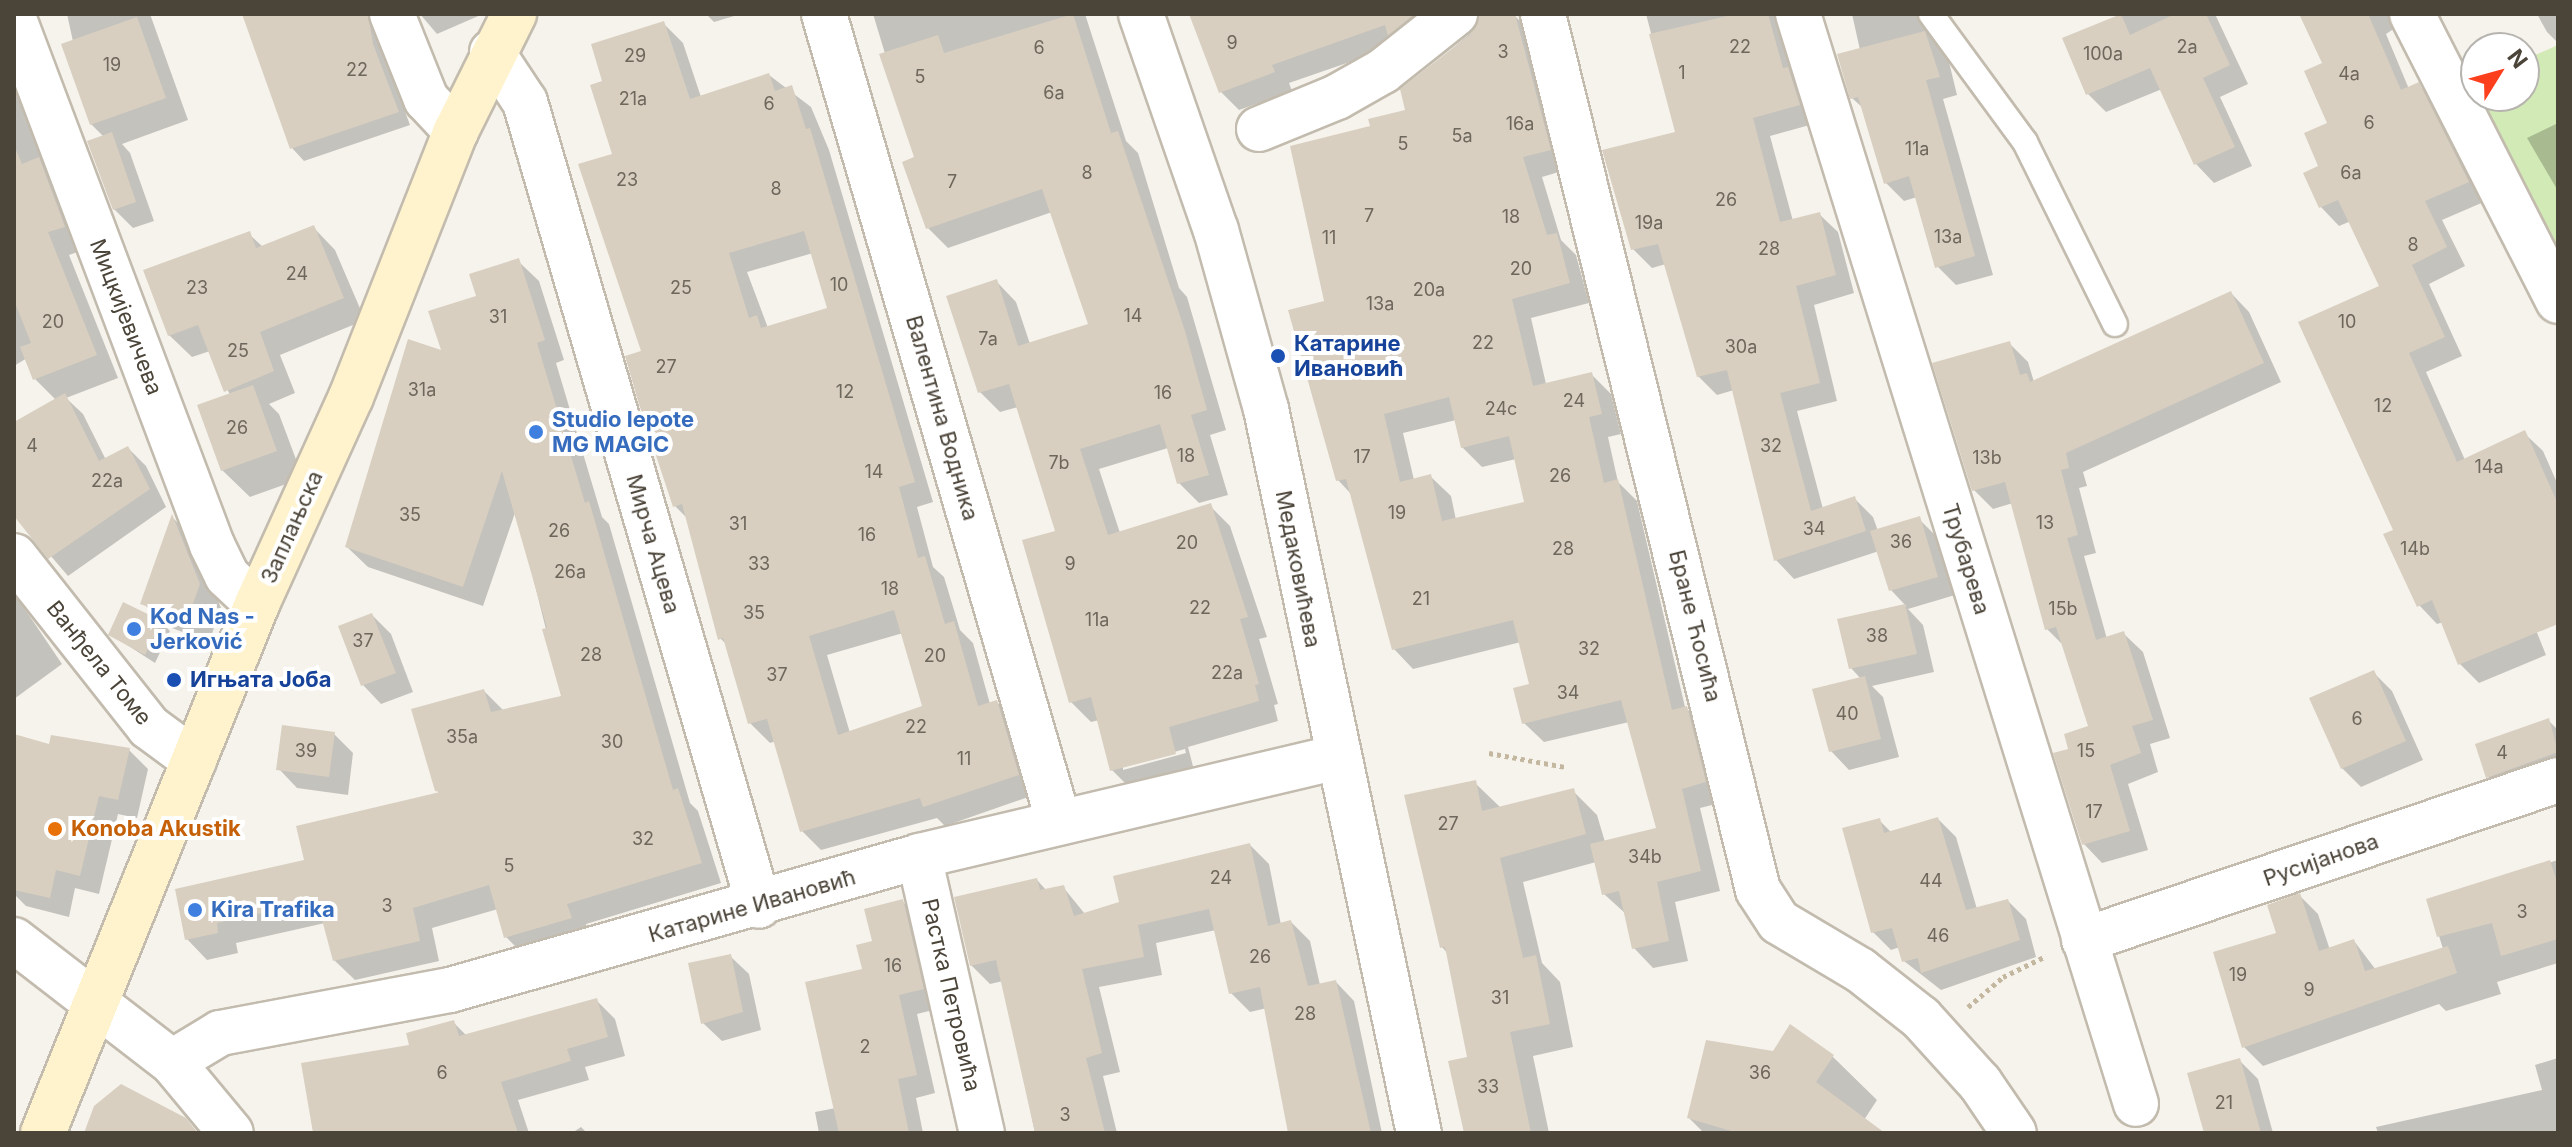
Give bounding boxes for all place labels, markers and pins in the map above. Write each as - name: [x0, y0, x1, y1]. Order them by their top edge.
- place label: Катарине Ивановић: [1294, 330, 1403, 382]
- marker: Катарине Ивановић: [1269, 347, 1287, 365]
- place label: Studio lepote MG MAGIC: [552, 406, 694, 458]
- marker: Studio lepote MG MAGIC: [527, 423, 545, 441]
- place label: Kod Nas - Jerković: [150, 603, 255, 654]
- marker: Kod Nas - Jerković: [125, 620, 143, 638]
- place label: Игњата Јоба: [190, 667, 331, 693]
- marker: Игњата Јоба: [165, 671, 183, 689]
- place label: Konoba Akustik: [71, 816, 241, 842]
- marker: Konoba Akustik: [46, 820, 64, 838]
- place label: Kira Trafika: [211, 897, 335, 923]
- marker: Kira Trafika: [186, 901, 204, 919]

